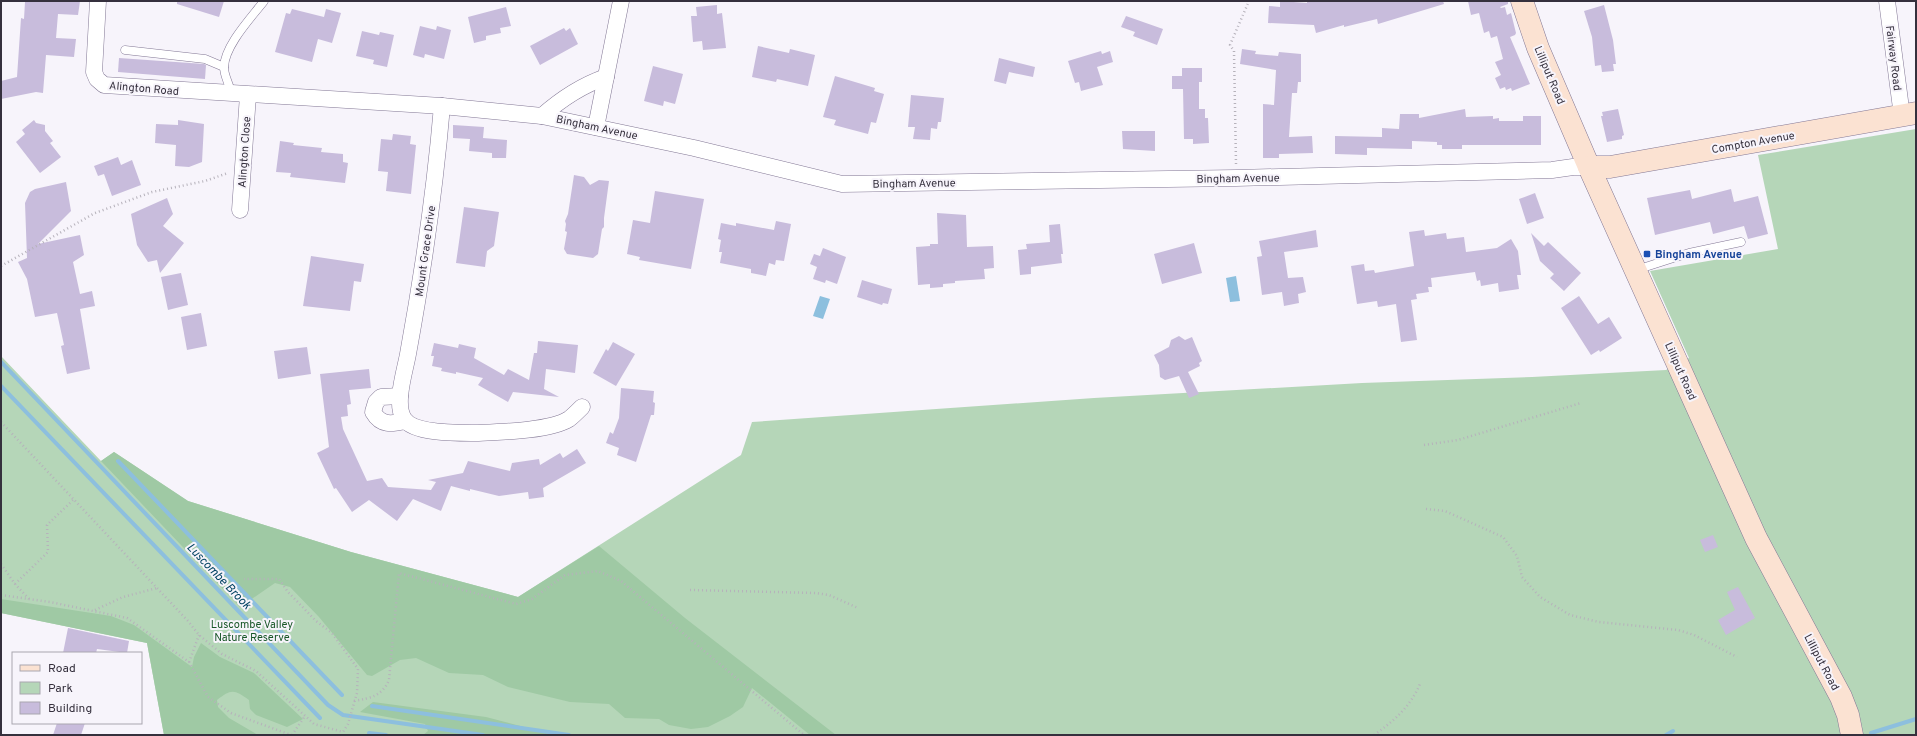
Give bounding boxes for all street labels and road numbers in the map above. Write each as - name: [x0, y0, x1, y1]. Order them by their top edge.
- street label: Fairway Road: [1882, 25, 1904, 92]
- street label: Lilliput Road: [1530, 44, 1568, 107]
- street label: Alington Road: [108, 79, 179, 99]
- street label: Bingham Avenue: [555, 113, 639, 143]
- street label: Alington Close: [236, 116, 254, 188]
- street label: Compton Avenue: [1711, 129, 1796, 157]
- street label: Bingham Avenue: [1196, 171, 1280, 187]
- street label: Bingham Avenue: [872, 176, 956, 192]
- street label: Mount Grace Drive: [413, 205, 439, 298]
- street label: Lilliput Road: [1661, 340, 1699, 403]
- street label: Lilliput Road: [1800, 632, 1842, 693]

